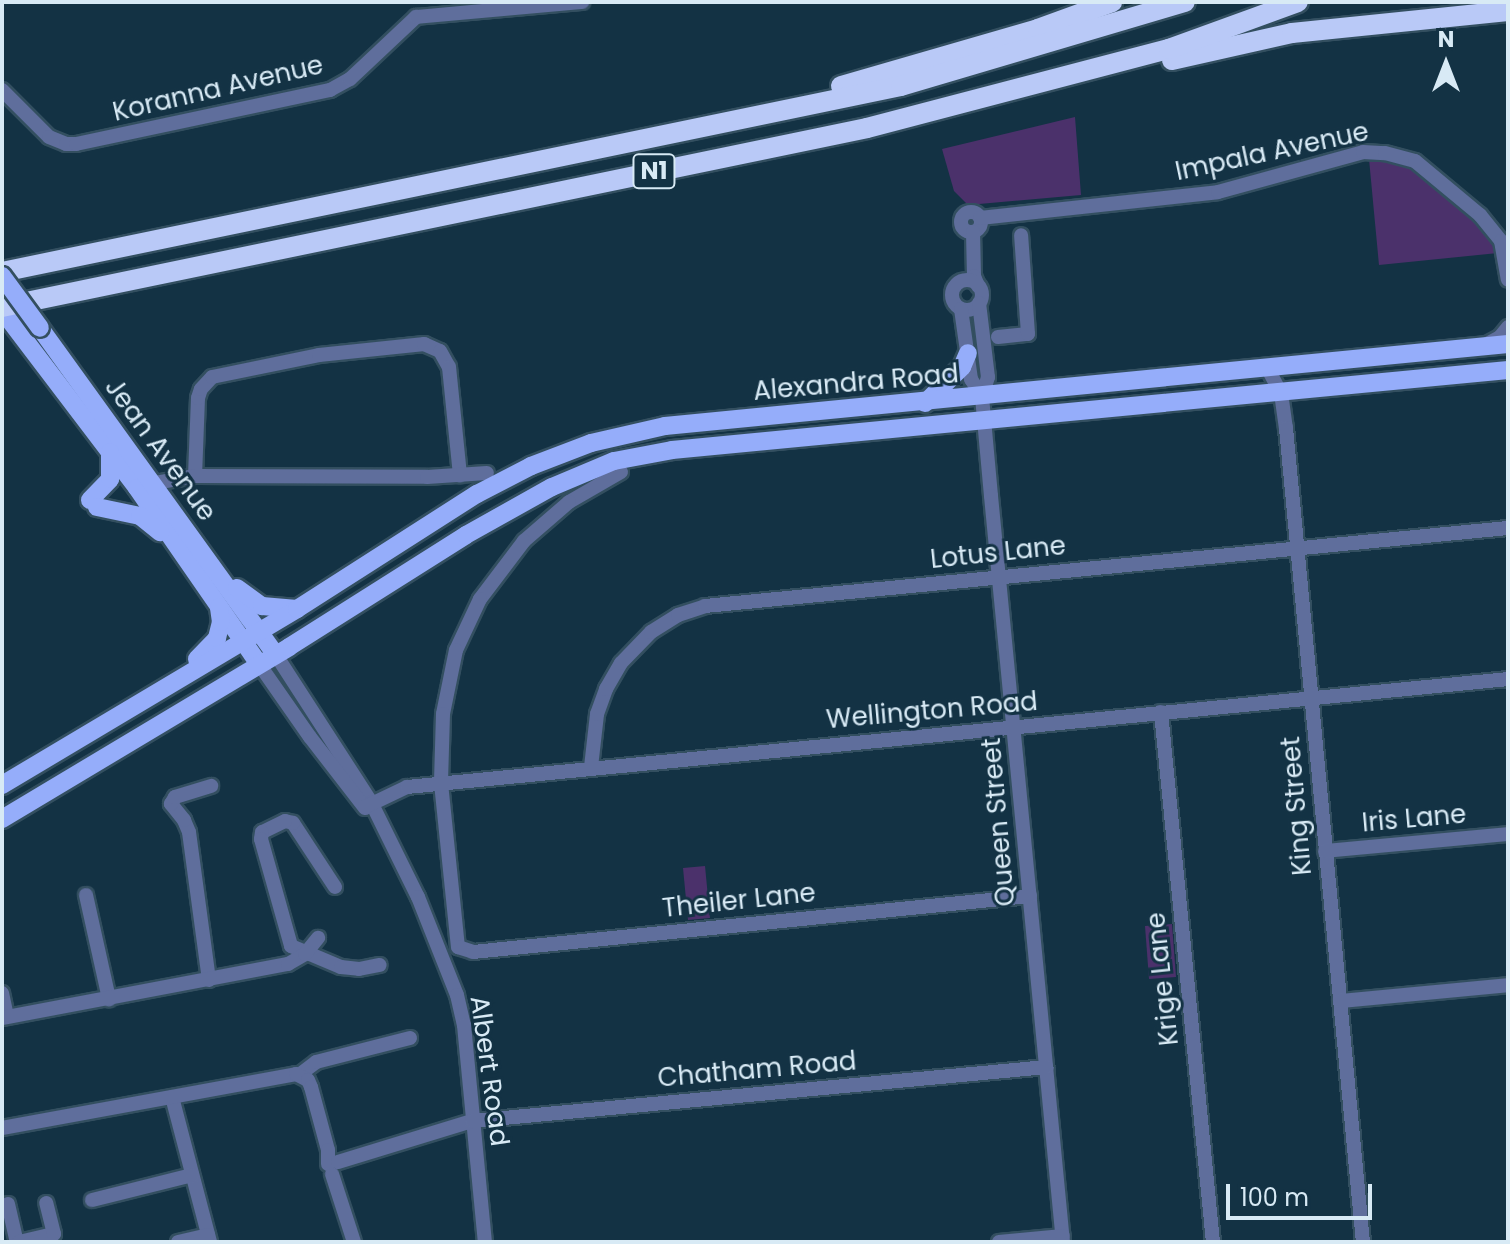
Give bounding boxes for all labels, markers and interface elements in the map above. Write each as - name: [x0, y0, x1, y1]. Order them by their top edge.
- north arrow: [1406, 24, 1486, 104]
- text: N: [1438, 24, 1454, 55]
- street label: Koranna Avenue: [110, 50, 326, 128]
- street label: Impala Avenue: [1172, 116, 1372, 188]
- road number: N1: [632, 151, 676, 191]
- street label: Alexandra Road: [752, 358, 960, 408]
- street label: Jean Avenue: [98, 373, 222, 527]
- street label: Lotus Lane: [929, 530, 1067, 576]
- street label: Wellington Road: [825, 686, 1039, 736]
- street label: King Street: [1275, 735, 1319, 877]
- street label: Queen Street: [976, 736, 1022, 908]
- street label: Iris Lane: [1361, 799, 1467, 839]
- street label: Theiler Lane: [661, 877, 817, 925]
- street label: Krige Lane: [1140, 911, 1186, 1047]
- street label: Albert Road: [463, 994, 515, 1148]
- street label: Chatham Road: [656, 1046, 858, 1094]
- scale bar: [1230, 1168, 1376, 1218]
- text: 100 m: [1240, 1181, 1309, 1214]

